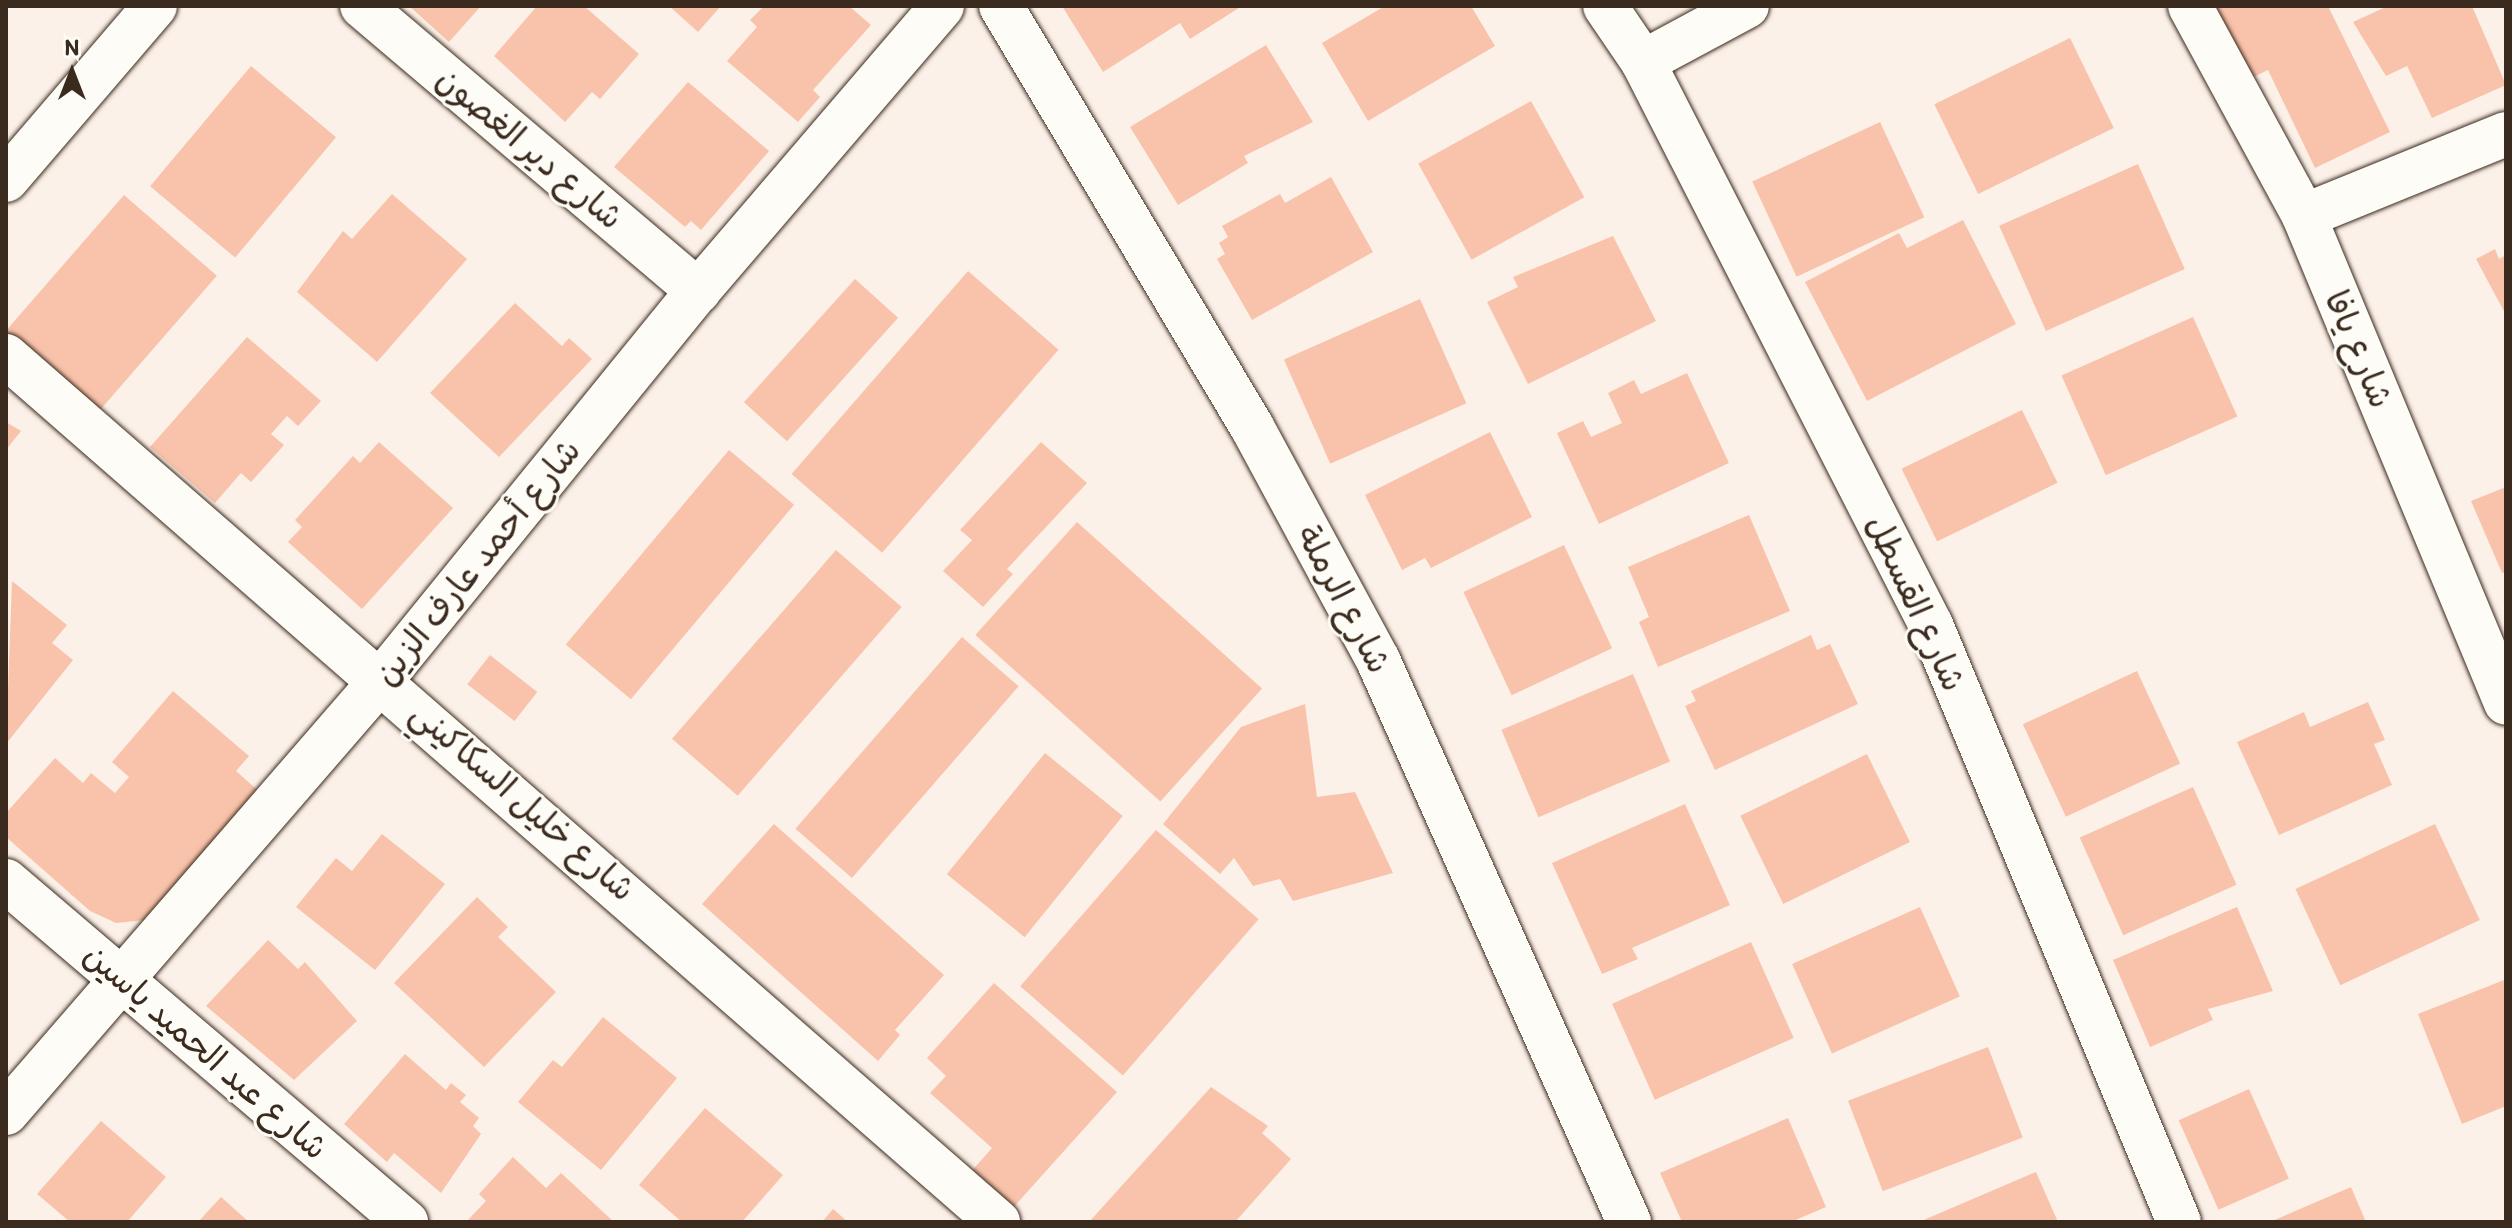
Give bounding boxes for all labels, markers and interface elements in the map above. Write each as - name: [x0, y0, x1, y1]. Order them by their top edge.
- north arrow: [32, 32, 112, 112]
- text: N: [65, 34, 79, 61]
- street label: شارع دير الغصون: [428, 58, 632, 238]
- street label: شارع يافا: [2316, 284, 2402, 414]
- street label: شارع أحمد عارف الزين: [365, 431, 589, 693]
- street label: شارع القسطل: [1857, 508, 1975, 698]
- street label: شارع الرملة: [1288, 518, 1400, 680]
- street label: شارع خليل السكاكيني: [403, 693, 643, 909]
- street label: شارع عبد الحميد ياسين: [76, 934, 336, 1168]

